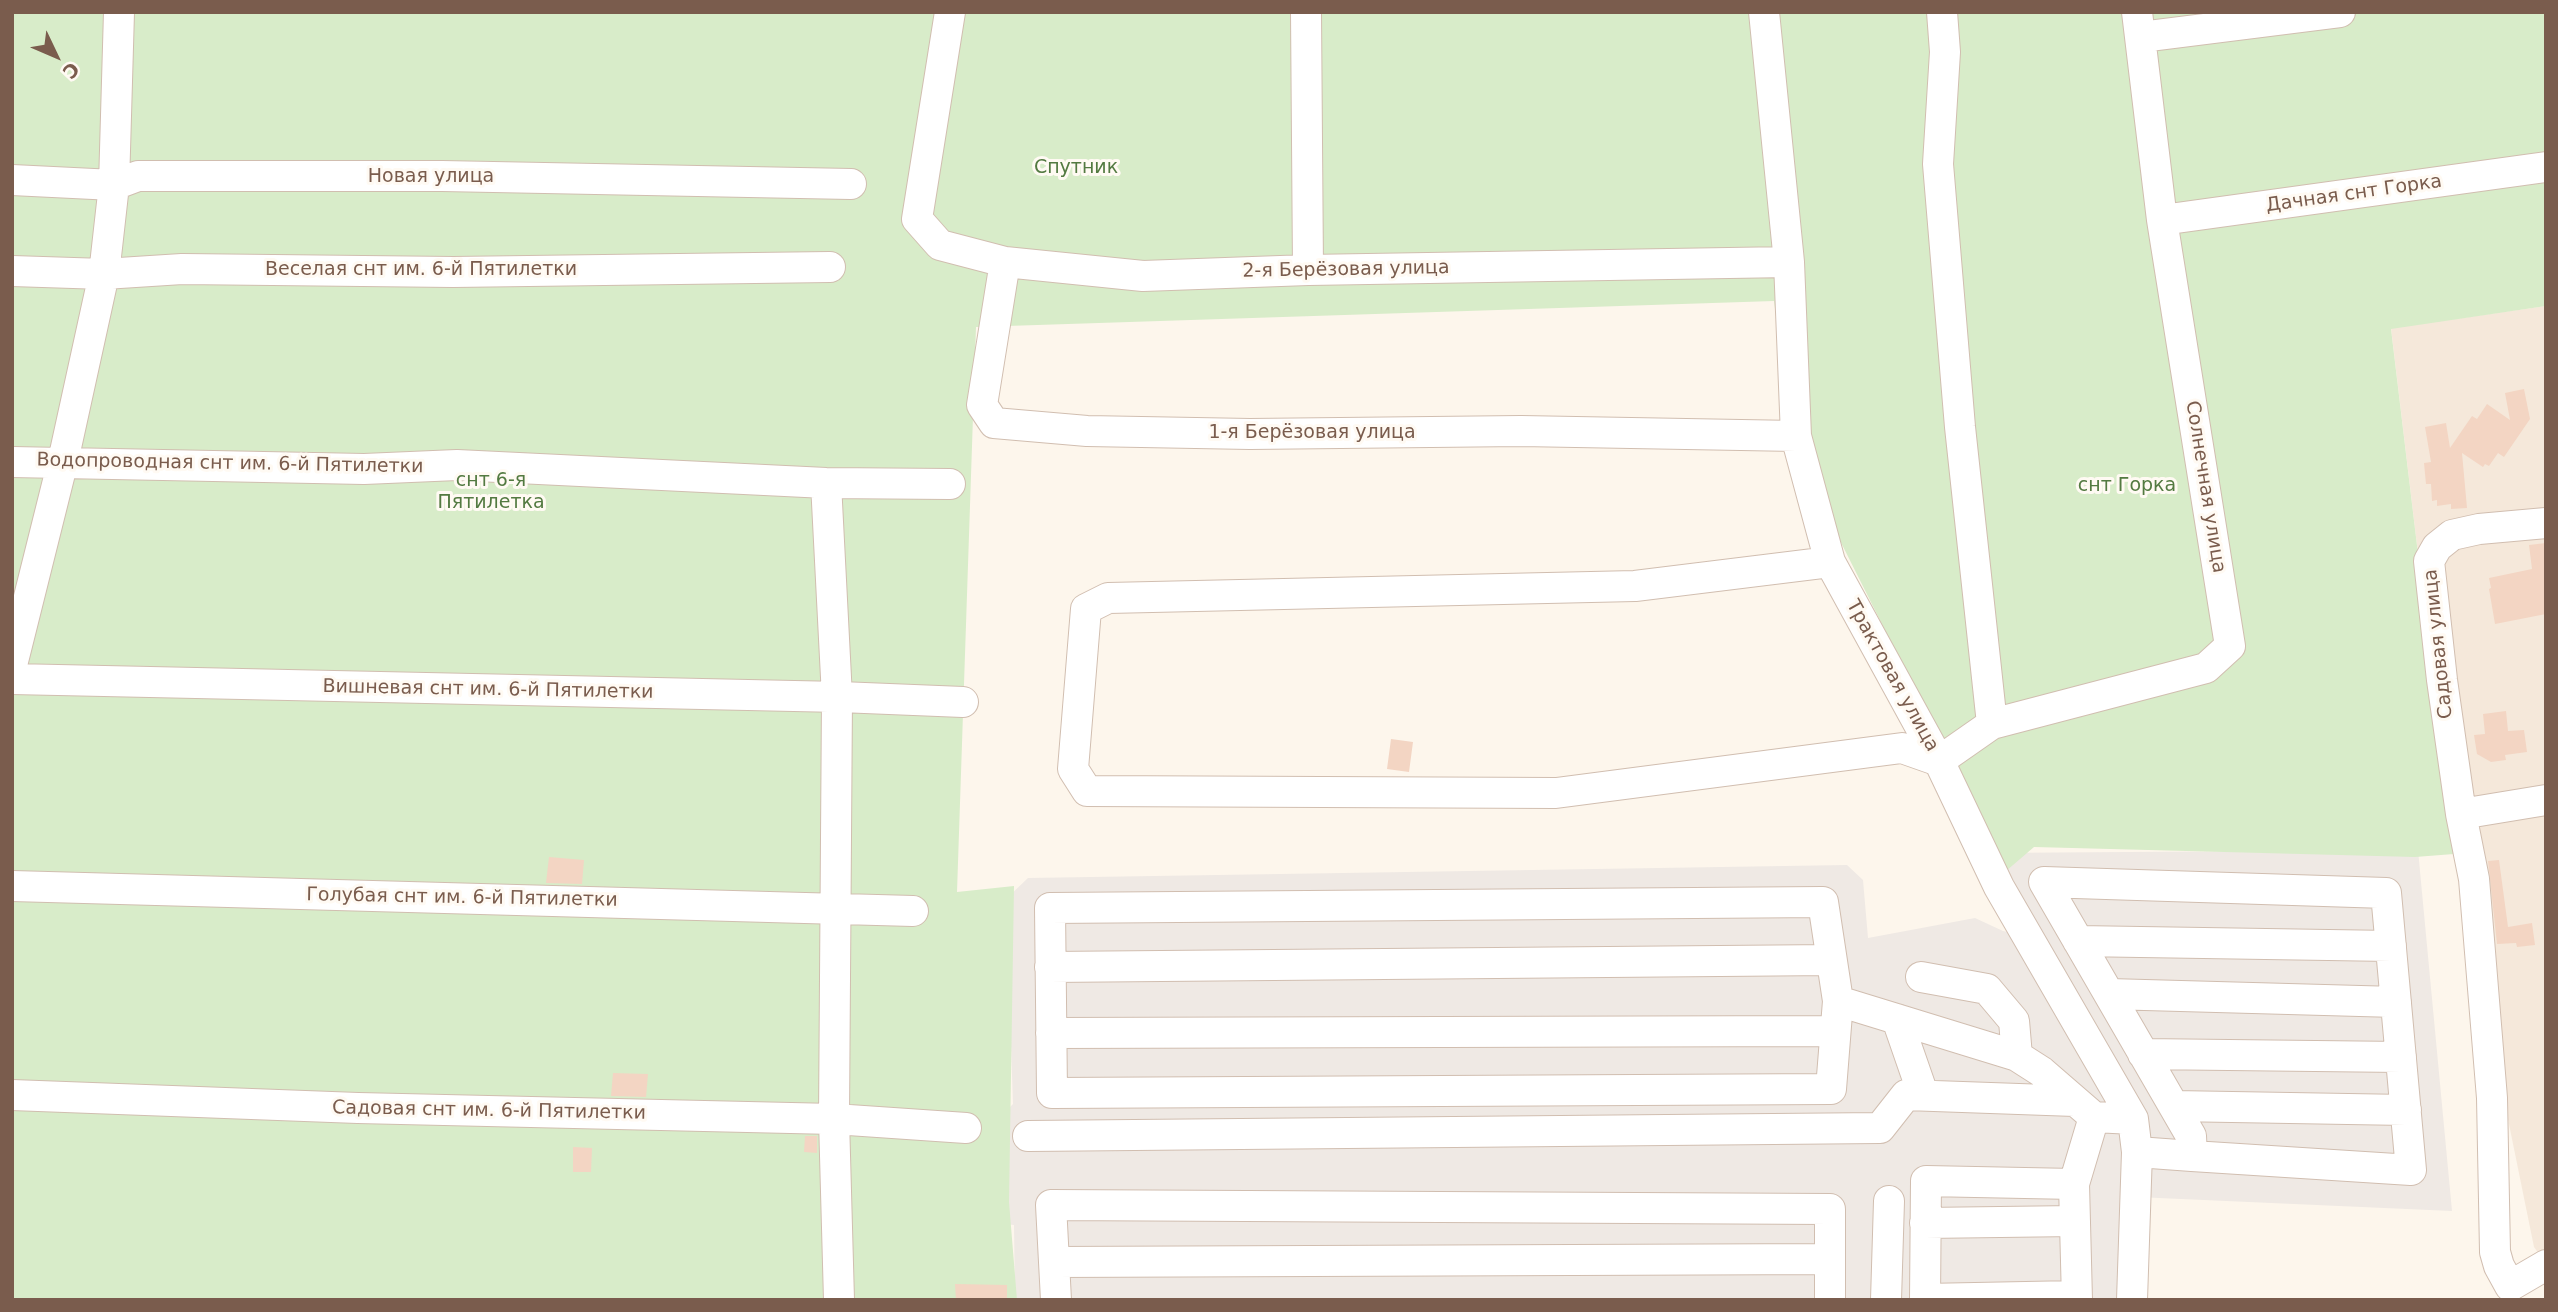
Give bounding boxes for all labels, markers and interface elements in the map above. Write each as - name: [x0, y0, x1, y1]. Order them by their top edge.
- north arrow: [21, 21, 91, 91]
- text: С: [58, 58, 84, 83]
- park label: Спутник: [1034, 157, 1118, 179]
- street label: Новая улица: [368, 166, 494, 188]
- street label: Дачная снт Горка: [2264, 170, 2444, 218]
- street label: 2-я Берёзовая улица: [1242, 257, 1450, 283]
- street label: Веселая снт им. 6-й Пятилетки: [265, 259, 577, 281]
- street label: Солнечная улица: [2180, 399, 2230, 575]
- street label: 1-я Берёзовая улица: [1208, 422, 1416, 444]
- street label: Водопроводная снт им. 6-й Пятилетки: [36, 449, 424, 479]
- park label: снт 6-я Пятилетка: [437, 470, 545, 514]
- park label: снт Горка: [2078, 475, 2176, 497]
- street label: Садовая улица: [2420, 568, 2458, 720]
- street label: Трактовая улица: [1841, 596, 1943, 756]
- street label: Вишневая снт им. 6-й Пятилетки: [322, 676, 654, 704]
- street label: Голубая снт им. 6-й Пятилетки: [306, 884, 618, 912]
- street label: Садовая снт им. 6-й Пятилетки: [332, 1097, 646, 1125]

